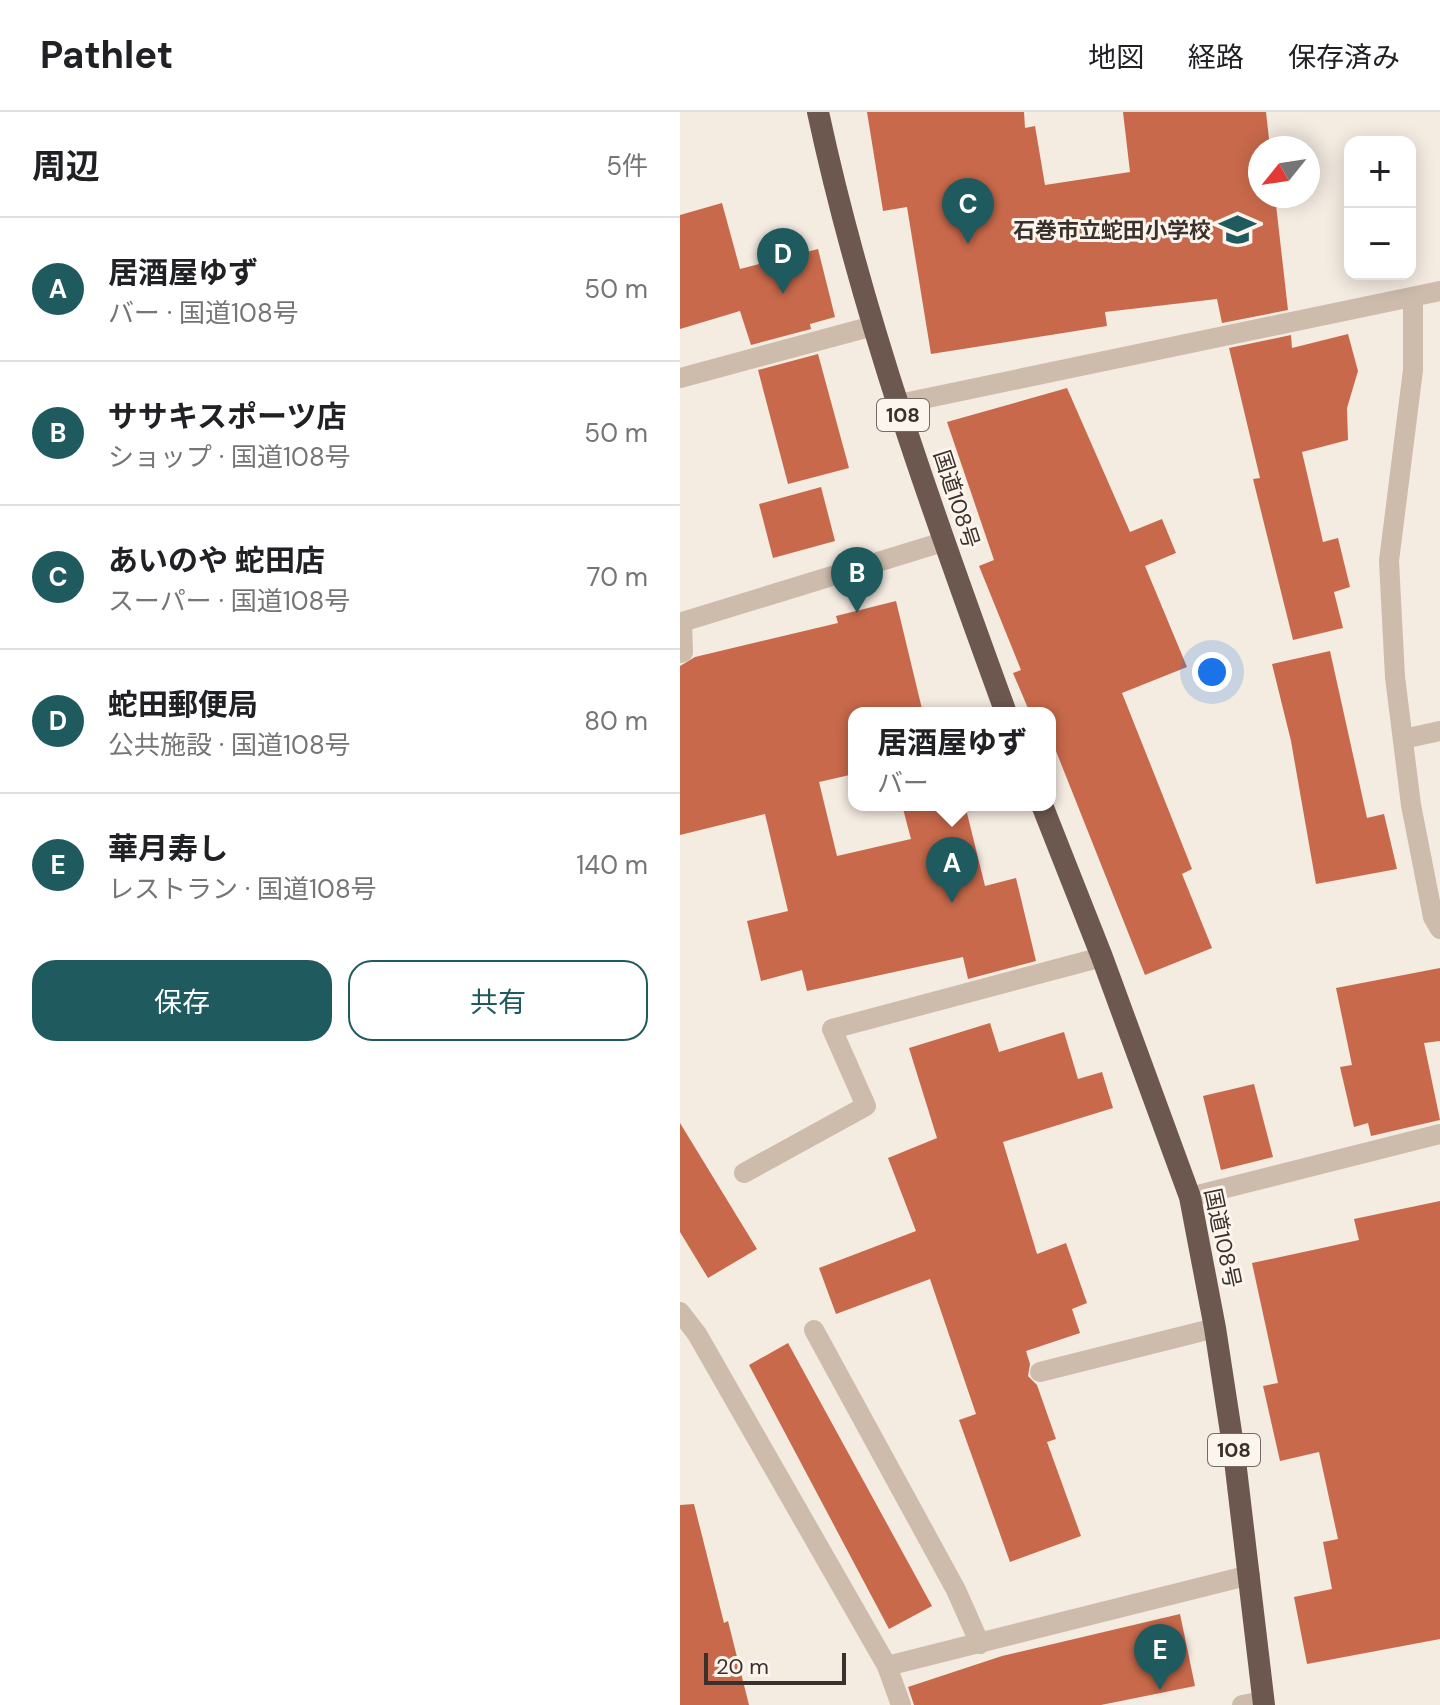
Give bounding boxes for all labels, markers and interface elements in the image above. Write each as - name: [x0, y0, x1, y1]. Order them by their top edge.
- text: Pathlet: [40, 30, 173, 80]
- text: 地図: [1088, 39, 1144, 76]
- text: 経路: [1188, 39, 1244, 76]
- text: 保存済み: [1288, 39, 1400, 76]
- north arrow: [1248, 136, 1320, 208]
- map controls: [1344, 136, 1416, 280]
- button: +: [1344, 136, 1416, 208]
- text: 周辺: [32, 144, 100, 189]
- text: 5件: [606, 149, 648, 183]
- pin: C: [942, 178, 994, 244]
- button: −: [1344, 208, 1416, 280]
- school or university icon: 石巻市立蛇田小学校: [1218, 211, 1256, 249]
- place label: 石巻市立蛇田小学校: [1013, 216, 1211, 245]
- pin: D: [757, 228, 809, 294]
- text: 居酒屋ゆず: [108, 253, 258, 292]
- text: A: [49, 272, 67, 306]
- text: 50 m: [584, 272, 648, 306]
- text: バー · 国道108号: [108, 296, 299, 330]
- text: ササキスポーツ店: [108, 397, 347, 436]
- road number: 108: [877, 399, 929, 431]
- text: B: [50, 416, 66, 450]
- text: 50 m: [584, 416, 648, 450]
- text: ショップ · 国道108号: [108, 440, 351, 474]
- street label: 国道108号: [927, 447, 986, 552]
- text: あいのや 蛇田店: [108, 541, 325, 580]
- pin: B: [831, 547, 883, 613]
- text: C: [48, 560, 68, 594]
- text: 70 m: [587, 560, 648, 594]
- text: スーパー · 国道108号: [108, 584, 350, 618]
- your location: [1192, 652, 1232, 692]
- text: 蛇田郵便局: [108, 685, 258, 724]
- text: D: [49, 704, 67, 738]
- text: 80 m: [584, 704, 648, 738]
- popup: [848, 707, 1056, 811]
- text: 居酒屋ゆず: [877, 723, 1027, 762]
- text: 公共施設 · 国道108号: [108, 728, 351, 762]
- text: バー: [877, 766, 929, 800]
- text: 華月寿し: [108, 829, 228, 868]
- pin: A: [926, 837, 978, 903]
- text: E: [50, 848, 66, 882]
- text: 140 m: [576, 848, 648, 882]
- text: レストラン · 国道108号: [108, 872, 377, 906]
- button: 保存: [32, 960, 332, 1041]
- button: 共有: [348, 960, 648, 1041]
- street label: 国道108号: [1198, 1186, 1247, 1291]
- road number: 108: [1208, 1434, 1260, 1466]
- pin: E: [1134, 1624, 1186, 1690]
- scale bar: [704, 1649, 846, 1685]
- text: 20 m: [716, 1652, 769, 1681]

